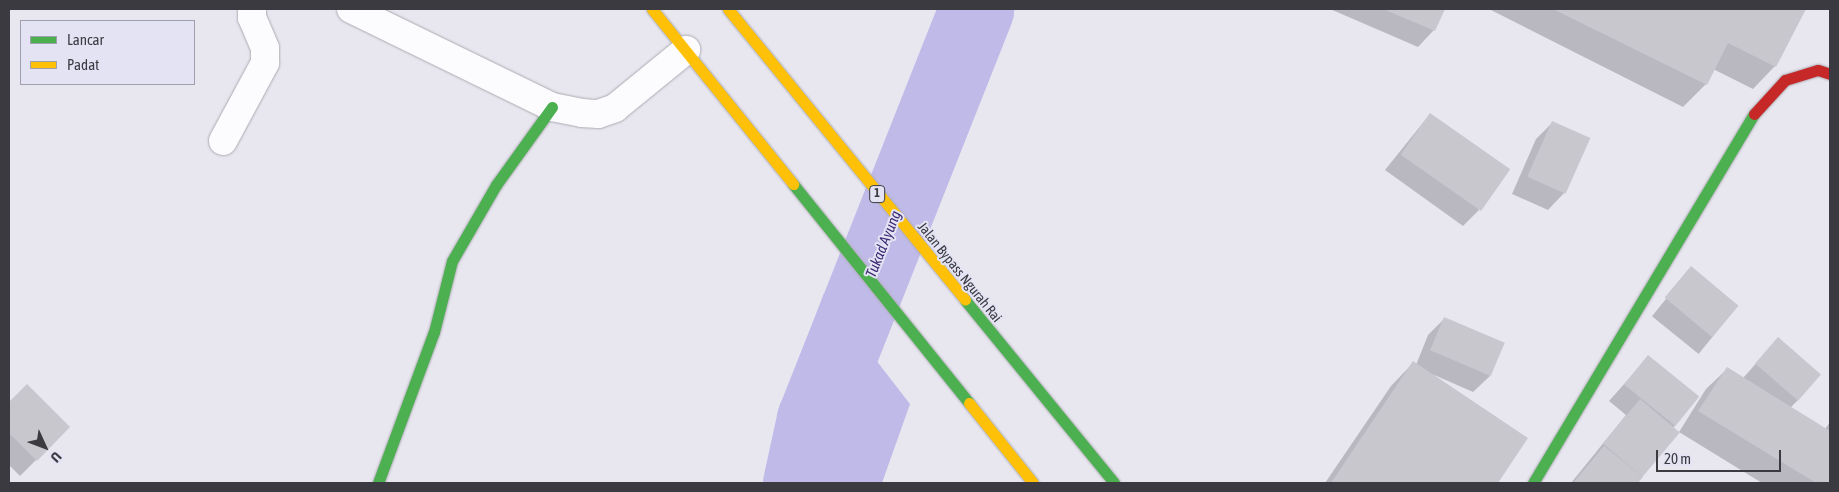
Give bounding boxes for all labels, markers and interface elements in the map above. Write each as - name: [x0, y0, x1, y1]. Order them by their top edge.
- legend: [20, 20, 195, 85]
- text: Lancar: [67, 31, 104, 48]
- text: Padat: [67, 56, 99, 73]
- road number: 1: [868, 184, 886, 203]
- water label: Tukad Ayung: [861, 208, 905, 280]
- street label: Jalan Bypass Ngurah Rai: [914, 218, 1006, 326]
- north arrow: [20, 422, 70, 472]
- scale bar: [1659, 440, 1784, 472]
- text: U: [47, 449, 65, 466]
- text: 20 m: [1664, 450, 1691, 467]

